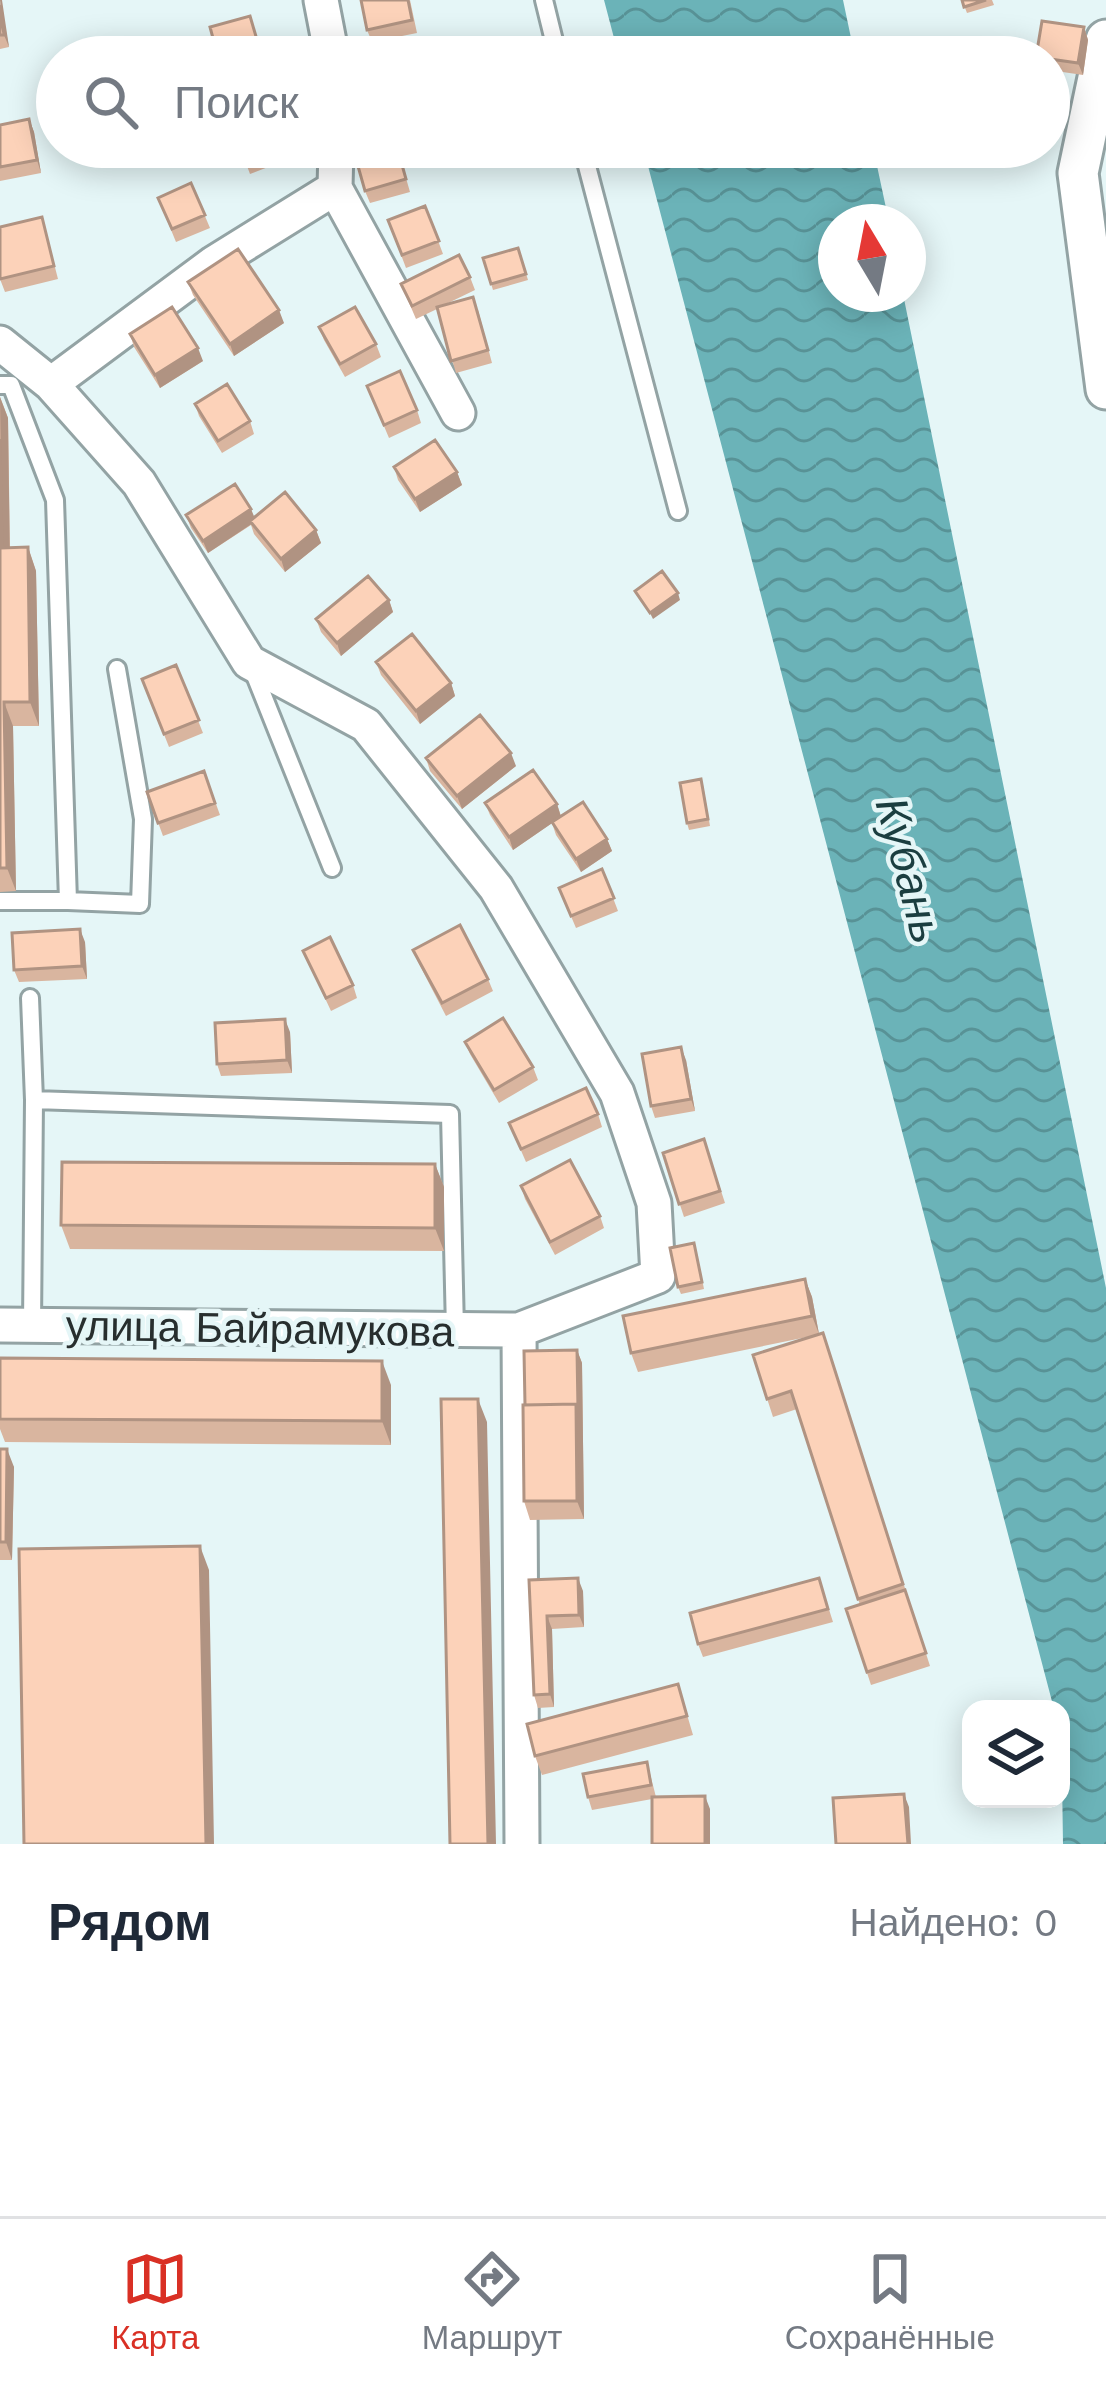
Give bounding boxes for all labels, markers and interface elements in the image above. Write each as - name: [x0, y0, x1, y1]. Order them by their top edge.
- search box: [36, 36, 1070, 168]
- icon: search: [78, 69, 144, 135]
- text: Поиск: [174, 76, 299, 129]
- north arrow: [818, 204, 926, 312]
- water label: Кубань: [865, 792, 954, 949]
- street label: улица Байрамукова: [65, 1301, 455, 1356]
- map controls: [962, 1700, 1070, 1808]
- button: layers: [962, 1700, 1070, 1808]
- text: Рядом: [48, 1893, 212, 1952]
- text: Найдено: 0: [850, 1900, 1058, 1945]
- tab: Карта: [111, 2246, 199, 2357]
- tab: Маршрут: [422, 2246, 562, 2357]
- tab: Сохранённые: [785, 2246, 995, 2357]

